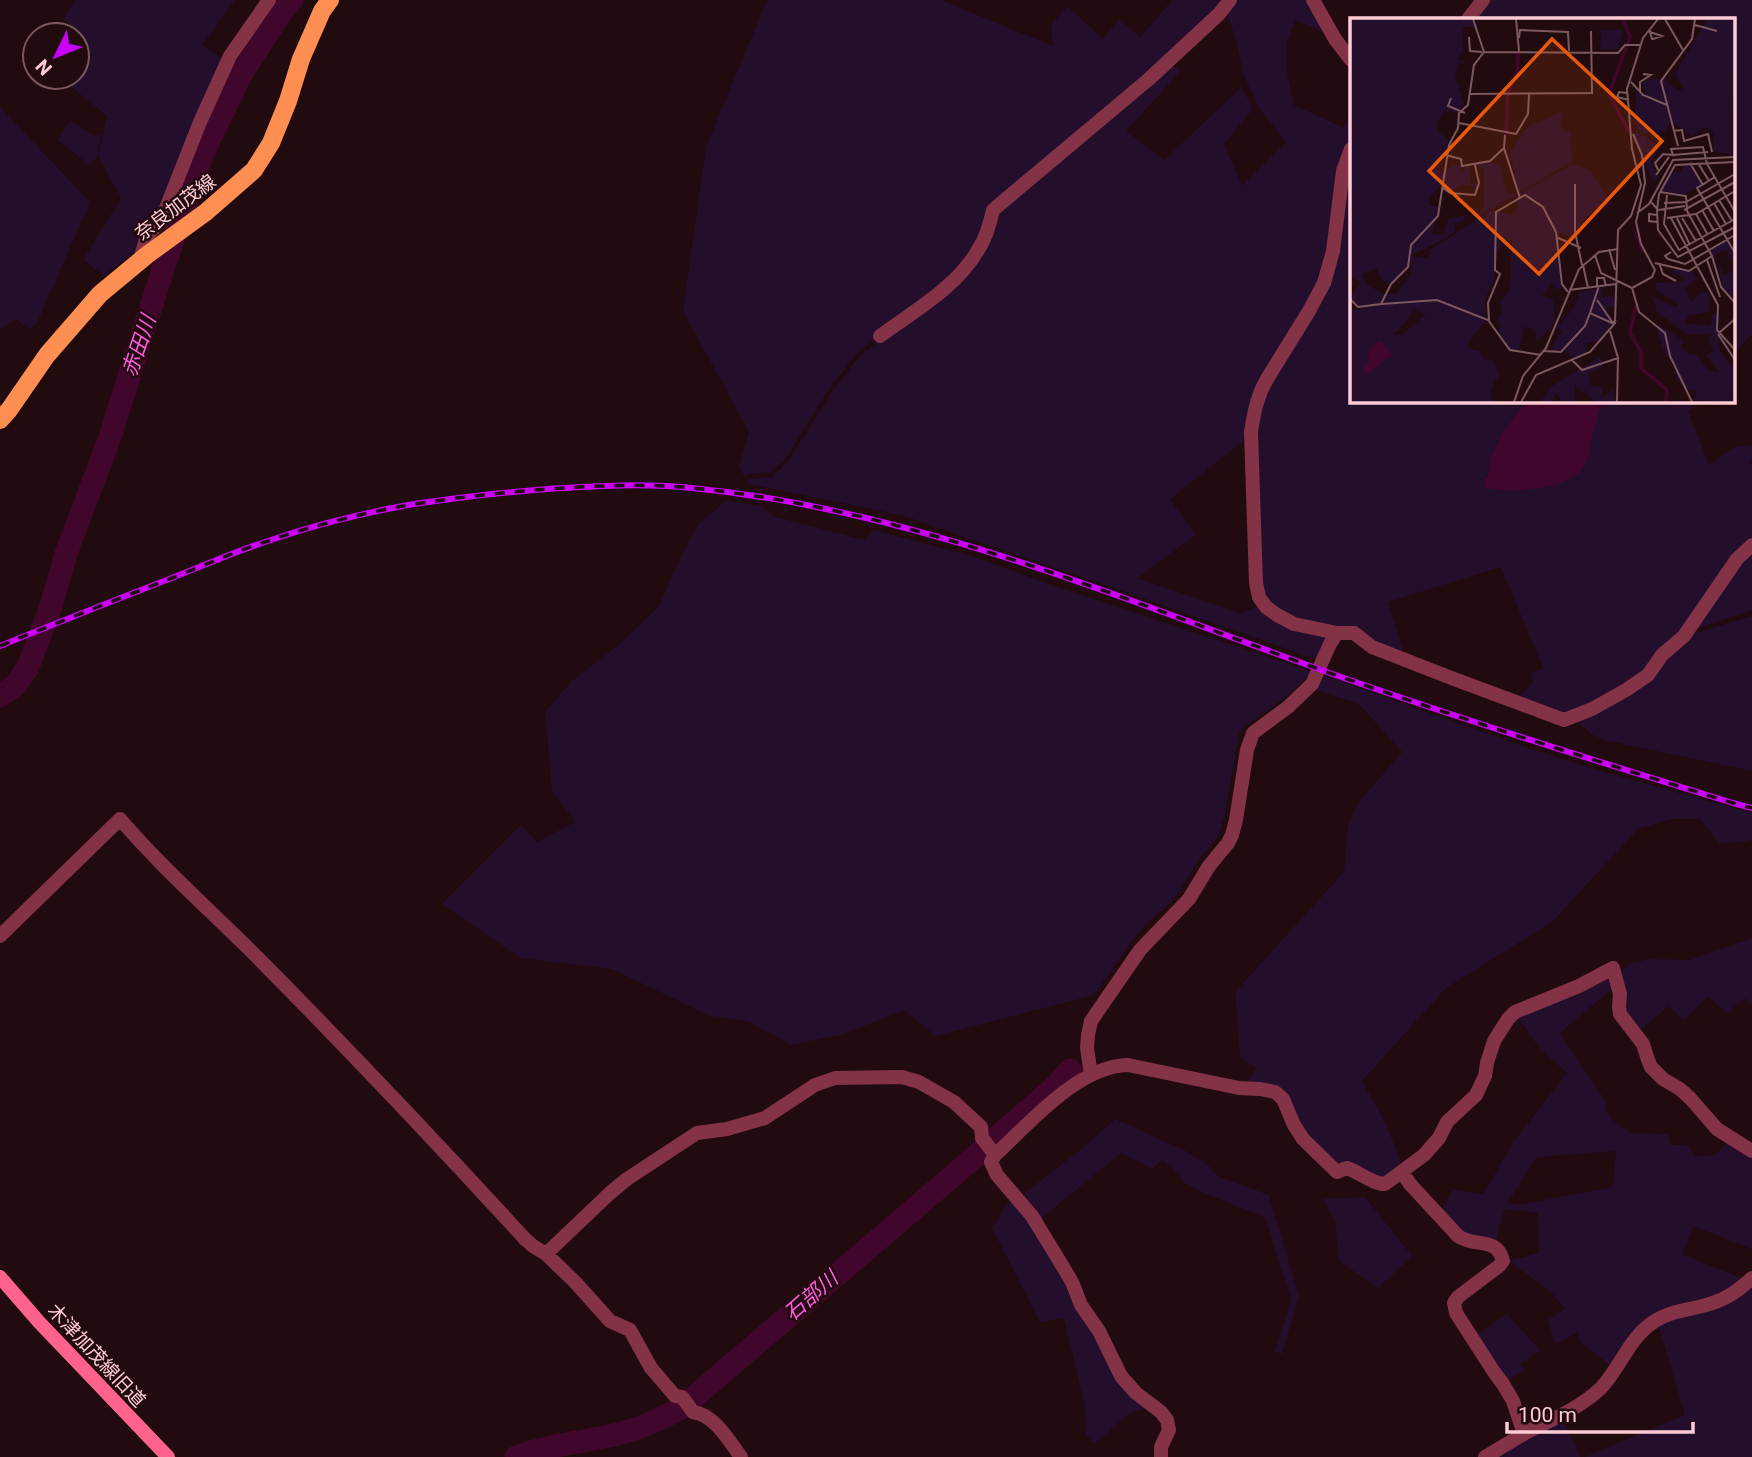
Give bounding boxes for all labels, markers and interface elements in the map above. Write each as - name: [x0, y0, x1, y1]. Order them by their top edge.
- inset map: [1350, 18, 1734, 402]
- north arrow: [21, 21, 91, 91]
- text: N: [31, 55, 57, 80]
- street label: 奈良加茂線: [130, 170, 220, 245]
- water label: 赤田川: [117, 310, 161, 380]
- water label: 石部川: [779, 1265, 844, 1326]
- street label: 木津加茂線旧道: [43, 1299, 150, 1412]
- scale bar: [1507, 1390, 1692, 1434]
- text: 100 m: [1518, 1403, 1577, 1427]

